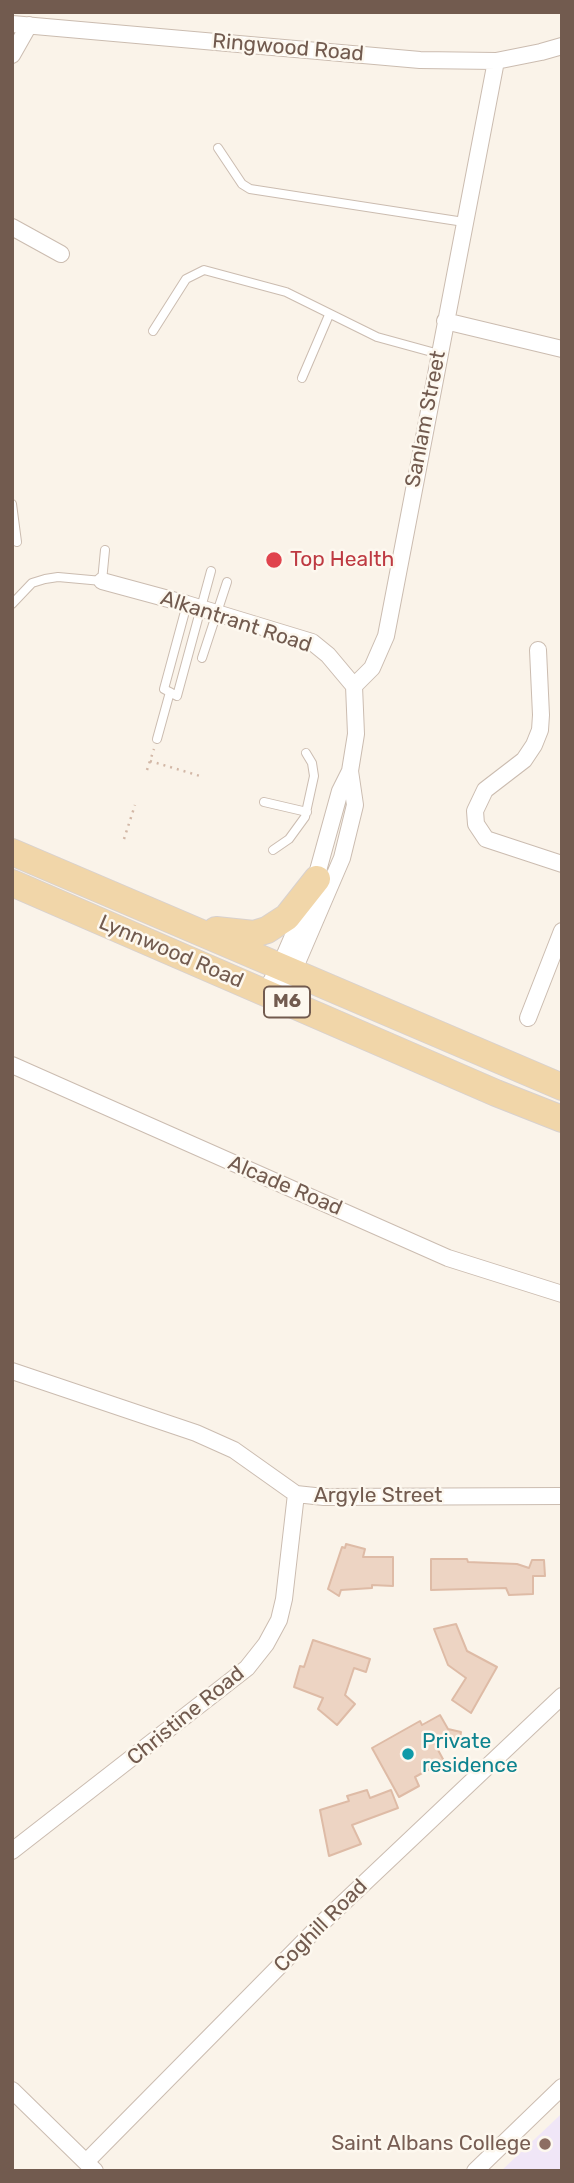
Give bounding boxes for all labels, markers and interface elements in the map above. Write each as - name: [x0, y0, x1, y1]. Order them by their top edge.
- street label: Ringwood Road: [211, 29, 365, 67]
- street label: Sanlam Street: [400, 349, 452, 489]
- place label: Top Health: [290, 547, 394, 573]
- marker: Top Health: [264, 550, 284, 570]
- street label: Alkantrant Road: [157, 586, 315, 658]
- street label: Lynnwood Road: [95, 910, 247, 994]
- road number: M6: [264, 986, 310, 1018]
- street label: Alcade Road: [224, 1151, 346, 1221]
- street label: Argyle Street: [314, 1483, 442, 1509]
- street label: Christine Road: [122, 1661, 250, 1771]
- place label: Private residence: [422, 1729, 518, 1779]
- marker: Private residence: [400, 1746, 416, 1762]
- street label: Coghill Road: [269, 1874, 373, 1978]
- place label: Saint Albans College: [331, 2131, 531, 2157]
- marker: Saint Albans College: [537, 2136, 553, 2152]

